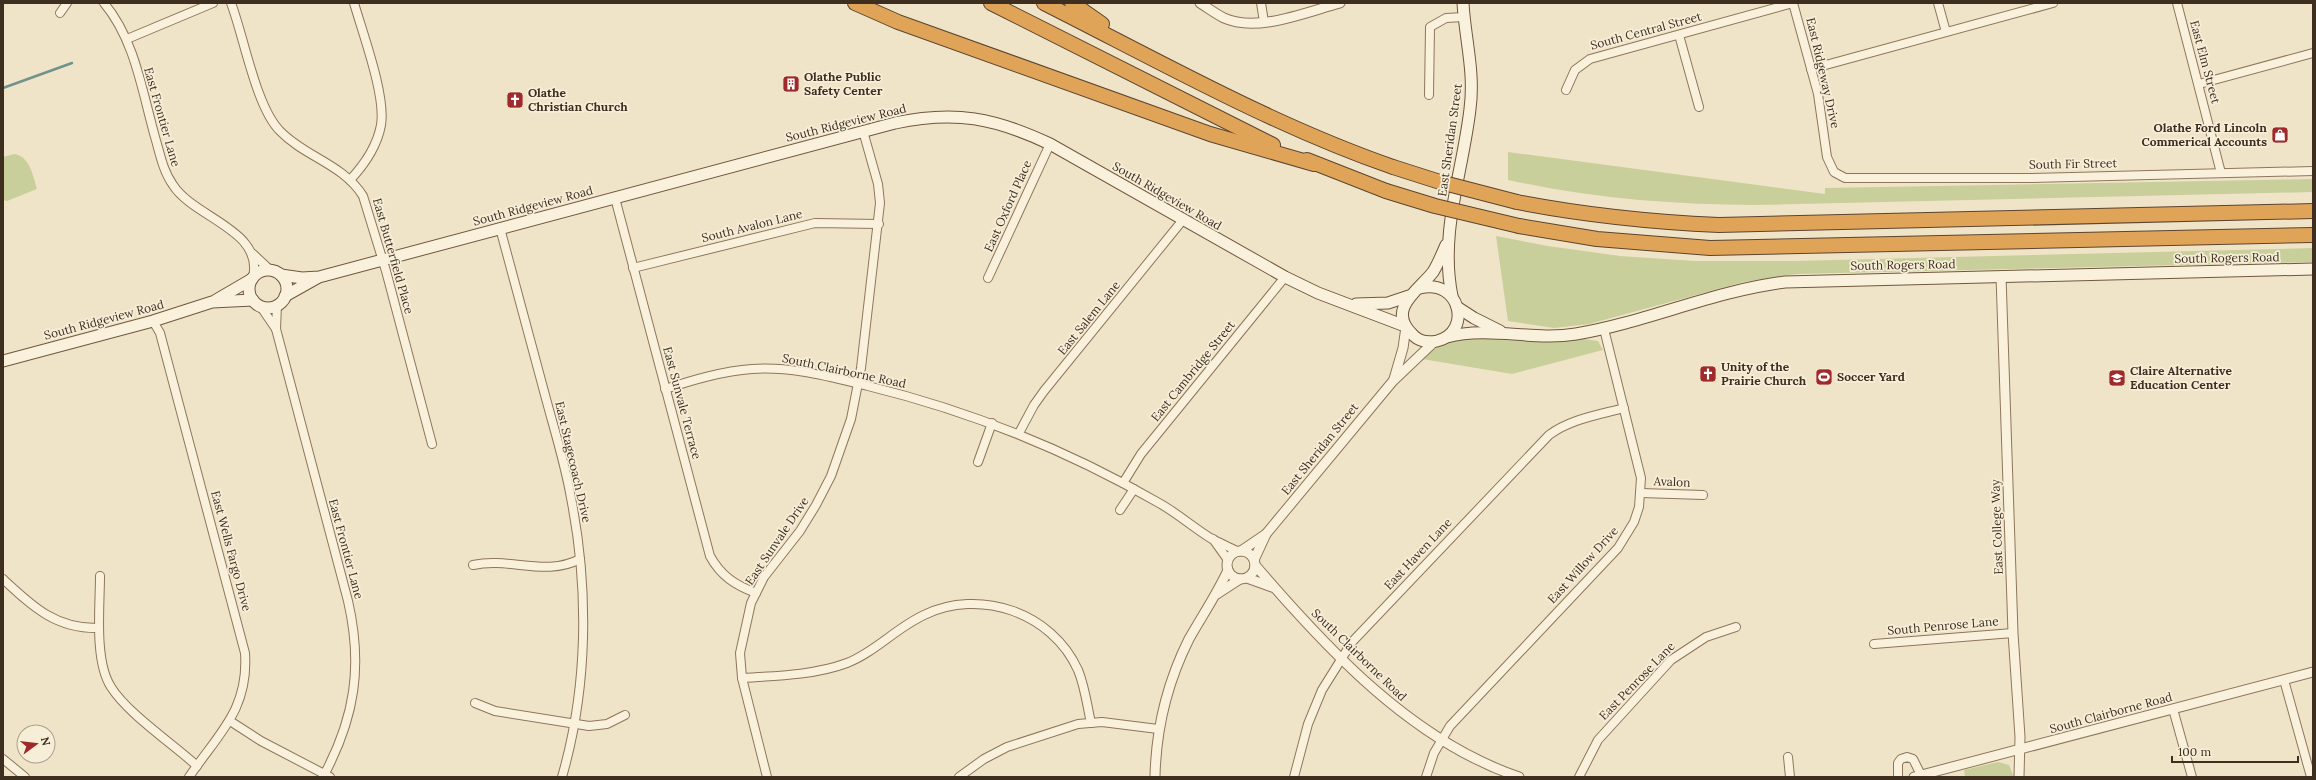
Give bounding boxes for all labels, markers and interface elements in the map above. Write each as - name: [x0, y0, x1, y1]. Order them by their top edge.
- street label: South Central Street: [1589, 8, 1703, 53]
- street label: East Ridgeway Drive: [1803, 16, 1844, 130]
- street label: East Elm Street: [2187, 19, 2224, 106]
- street label: East Frontier Lane: [141, 65, 184, 169]
- place label: Olathe Public Safety Center: [804, 69, 883, 98]
- building icon: Olathe Public Safety Center: [781, 74, 801, 94]
- street label: East Sheridan Street: [1434, 82, 1465, 197]
- place label: Olathe Christian Church: [528, 85, 628, 114]
- church icon: Olathe Christian Church: [505, 90, 525, 110]
- street label: South Ridgeview Road: [784, 100, 908, 145]
- place label: Olathe Ford Lincoln Commerical Accounts: [2141, 120, 2267, 149]
- shop icon: Olathe Ford Lincoln Commerical Accounts: [2270, 125, 2290, 145]
- street label: South Fir Street: [2029, 155, 2118, 172]
- street label: East Oxford Place: [981, 157, 1035, 254]
- street label: South Ridgeview Road: [1110, 158, 1225, 233]
- street label: South Ridgeview Road: [471, 182, 594, 229]
- street label: East Butterfield Place: [370, 196, 417, 316]
- street label: South Avalon Lane: [700, 206, 804, 245]
- street label: South Rogers Road: [2174, 249, 2280, 266]
- street label: South Rogers Road: [1850, 256, 1956, 273]
- street label: East Salem Lane: [1054, 277, 1123, 358]
- street label: South Ridgeview Road: [42, 296, 165, 343]
- street label: East Cambridge Street: [1147, 317, 1238, 424]
- street label: East Sunvale Terrace: [660, 345, 705, 461]
- street label: South Clairborne Road: [781, 350, 907, 391]
- place label: Unity of the Prairie Church: [1721, 359, 1807, 388]
- place label: Claire Alternative Education Center: [2130, 363, 2232, 392]
- church icon: Unity of the Prairie Church: [1698, 364, 1718, 384]
- sports icon: Soccer Yard: [1814, 367, 1834, 387]
- school or university icon: Claire Alternative Education Center: [2107, 368, 2127, 388]
- place label: Soccer Yard: [1837, 369, 1905, 384]
- street label: East Sheridan Street: [1278, 399, 1362, 498]
- street label: East Stagecoach Drive: [552, 400, 595, 524]
- street label: Avalon: [1652, 473, 1691, 490]
- street label: East College Way: [1987, 478, 2006, 575]
- street label: East Wells Fargo Drive: [208, 489, 255, 613]
- street label: East Sunvale Drive: [742, 493, 812, 588]
- street label: East Frontier Lane: [326, 497, 367, 601]
- street label: East Haven Lane: [1381, 514, 1455, 593]
- street label: East Willow Drive: [1544, 523, 1621, 606]
- street label: South Clairborne Road: [1309, 605, 1410, 704]
- street label: South Penrose Lane: [1887, 613, 2000, 638]
- street label: East Penrose Lane: [1596, 638, 1678, 723]
- street label: South Clairborne Road: [2048, 689, 2174, 736]
- north arrow: [16, 724, 56, 764]
- text: N: [38, 735, 54, 748]
- scale bar: [2172, 738, 2298, 764]
- text: 100 m: [2178, 744, 2211, 759]

